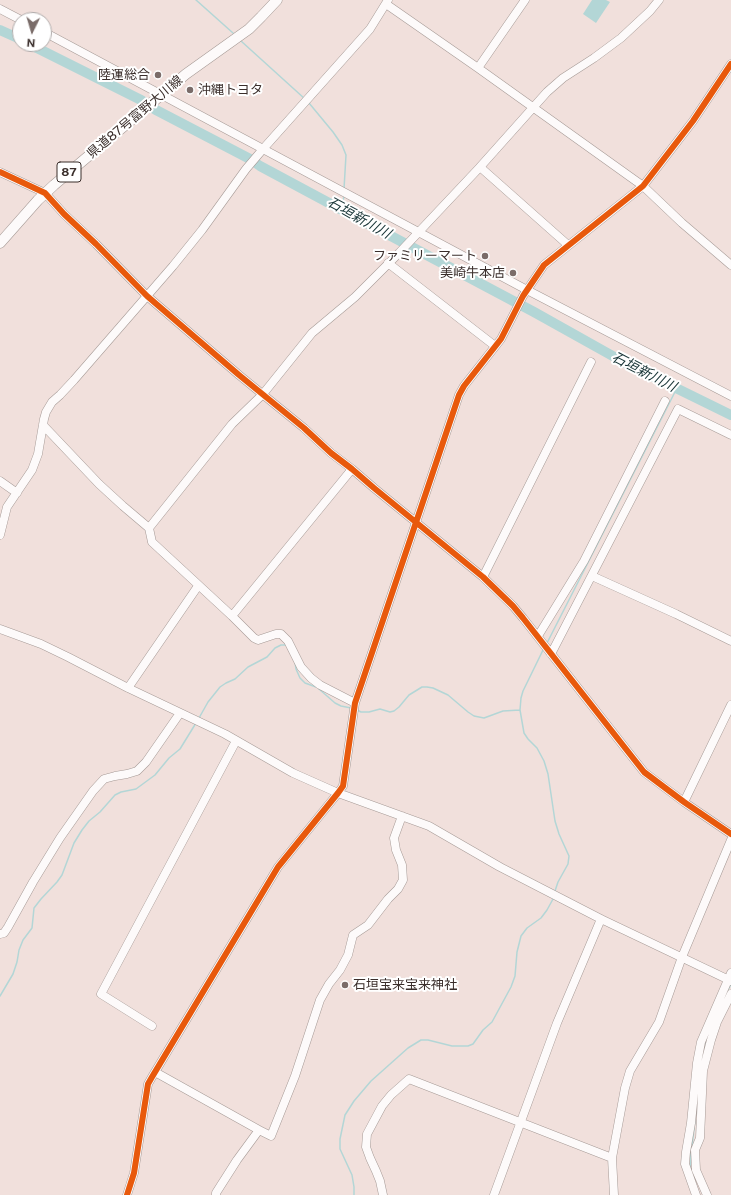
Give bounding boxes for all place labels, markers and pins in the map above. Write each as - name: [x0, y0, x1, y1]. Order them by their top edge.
- place label: 陸運総合: [98, 67, 150, 83]
- marker: 陸運総合: [153, 70, 163, 80]
- place label: 沖縄トヨタ: [198, 82, 263, 98]
- marker: 沖縄トヨタ: [185, 85, 195, 95]
- place label: ファミリーマート: [373, 248, 477, 264]
- marker: ファミリーマート: [480, 251, 490, 261]
- place label: 美崎牛本店: [440, 265, 505, 281]
- marker: 美崎牛本店: [508, 268, 518, 278]
- place label: 石垣宝来宝来神社: [353, 977, 457, 993]
- marker: 石垣宝来宝来神社: [340, 980, 350, 990]

